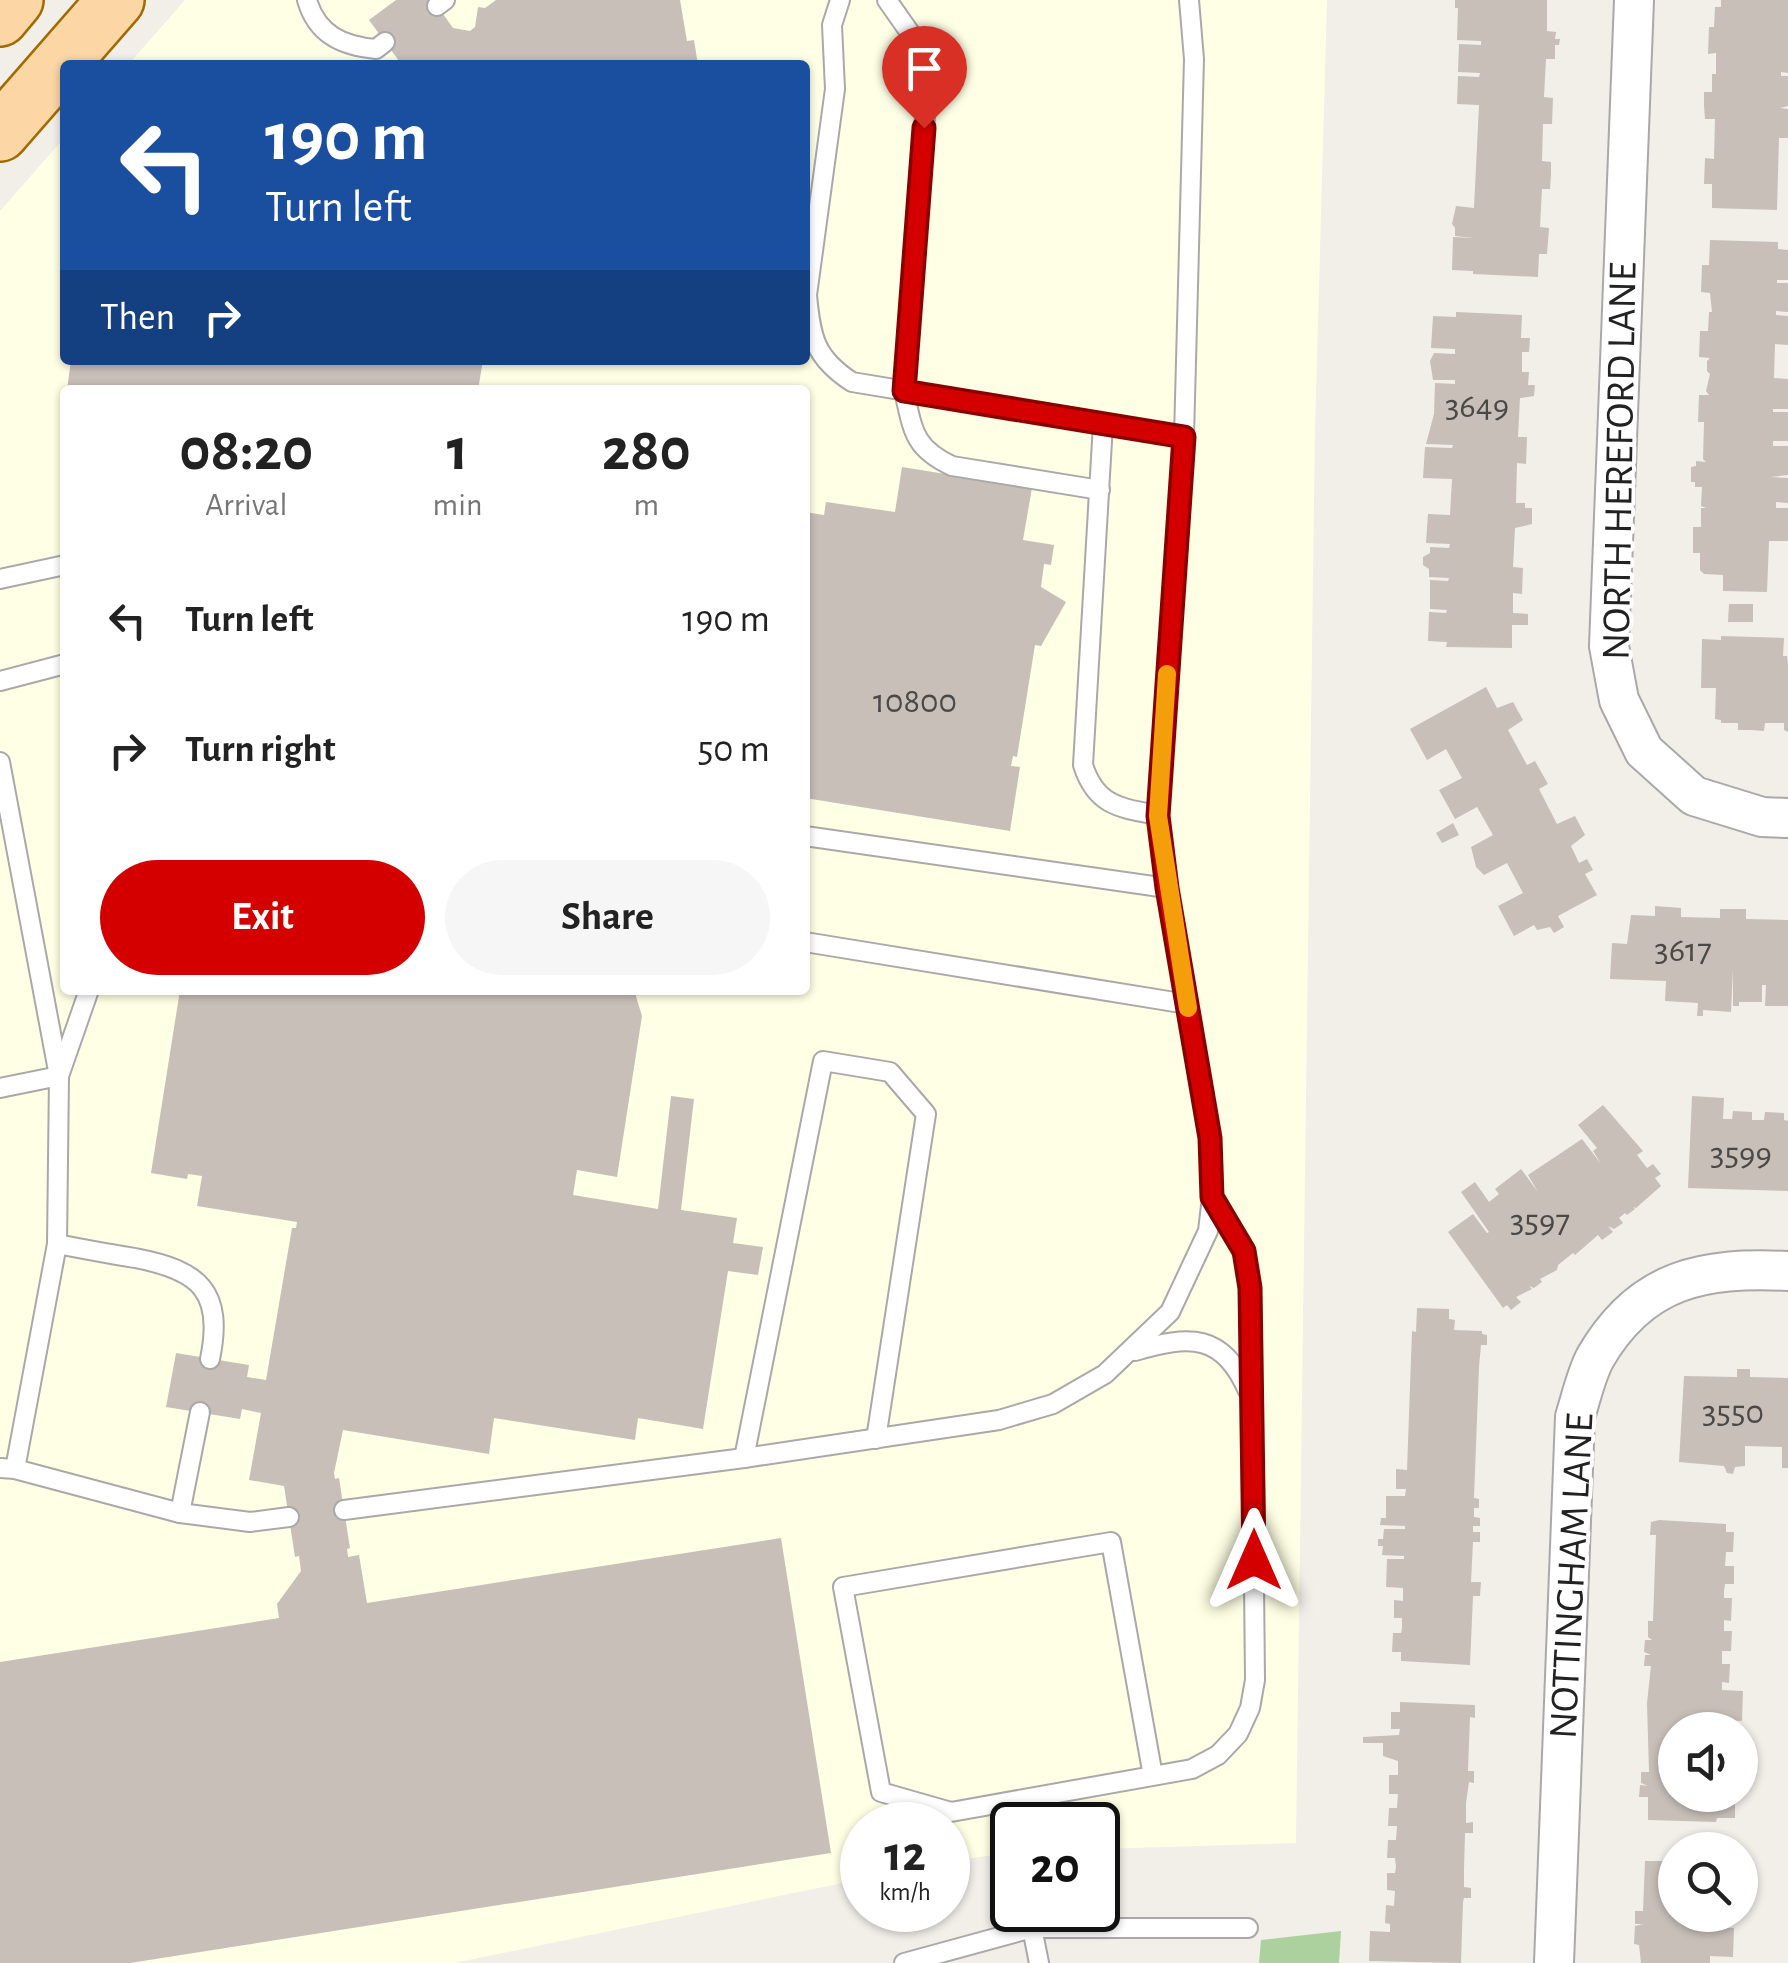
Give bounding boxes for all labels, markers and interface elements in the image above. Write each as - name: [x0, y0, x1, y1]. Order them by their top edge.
- pin: [882, 26, 967, 129]
- icon: arrive: [897, 41, 952, 96]
- icon: left: [100, 100, 230, 230]
- text: 190 m: [265, 103, 428, 173]
- text: Turn left: [265, 185, 412, 230]
- street label: NORTH HEREFORD LANE: [1597, 262, 1643, 660]
- icon: right: [195, 290, 250, 345]
- text: Then: [100, 299, 175, 337]
- house number: 3649: [1445, 389, 1509, 424]
- text: 08:20: [179, 421, 313, 481]
- text: 1: [447, 421, 468, 481]
- text: 280: [602, 421, 691, 481]
- text: Arrival: [205, 489, 287, 521]
- text: min: [433, 489, 482, 521]
- text: m: [633, 489, 659, 521]
- icon: left: [100, 593, 155, 648]
- text: Turn left: [185, 601, 313, 639]
- text: 190 m: [682, 601, 770, 639]
- house number: 10800: [873, 684, 957, 719]
- icon: right: [100, 723, 155, 778]
- text: Turn right: [185, 731, 335, 769]
- text: 50 m: [697, 731, 770, 769]
- button: Exit: [100, 860, 425, 975]
- button: Share: [445, 860, 770, 975]
- house number: 3617: [1654, 933, 1712, 968]
- house number: 3599: [1710, 1137, 1772, 1172]
- house number: 3597: [1510, 1204, 1570, 1239]
- house number: 3550: [1702, 1395, 1764, 1430]
- street label: NOTTINGHAM LANE: [1543, 1412, 1601, 1740]
- position arrow: [1202, 1508, 1306, 1612]
- map controls: [1658, 1712, 1758, 1932]
- button: sound: [1658, 1712, 1758, 1812]
- speed limit sign: 20: [990, 1802, 1120, 1932]
- text: 12: [884, 1830, 926, 1880]
- button: search: [1658, 1832, 1758, 1932]
- text: km/h: [879, 1880, 931, 1905]

